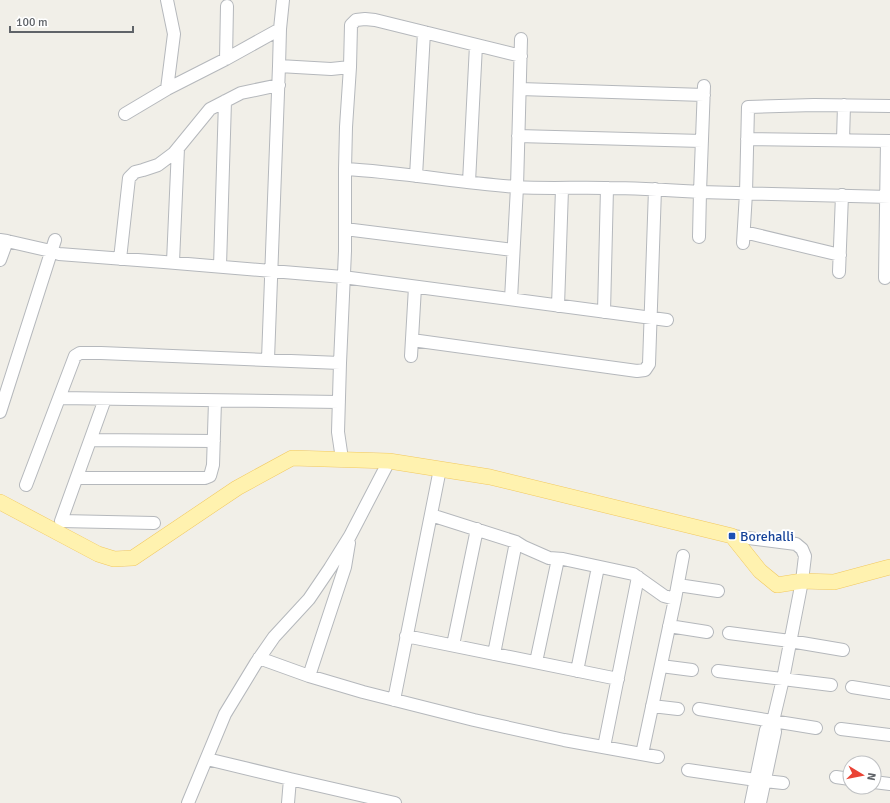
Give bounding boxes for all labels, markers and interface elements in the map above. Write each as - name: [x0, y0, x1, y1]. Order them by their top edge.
- scale bar: [10, 8, 133, 34]
- text: 100 m: [16, 15, 48, 30]
- place label: Borehalli: [740, 528, 794, 545]
- marker: Borehalli: [727, 531, 737, 541]
- north arrow: [842, 755, 882, 795]
- text: N: [864, 772, 878, 782]

